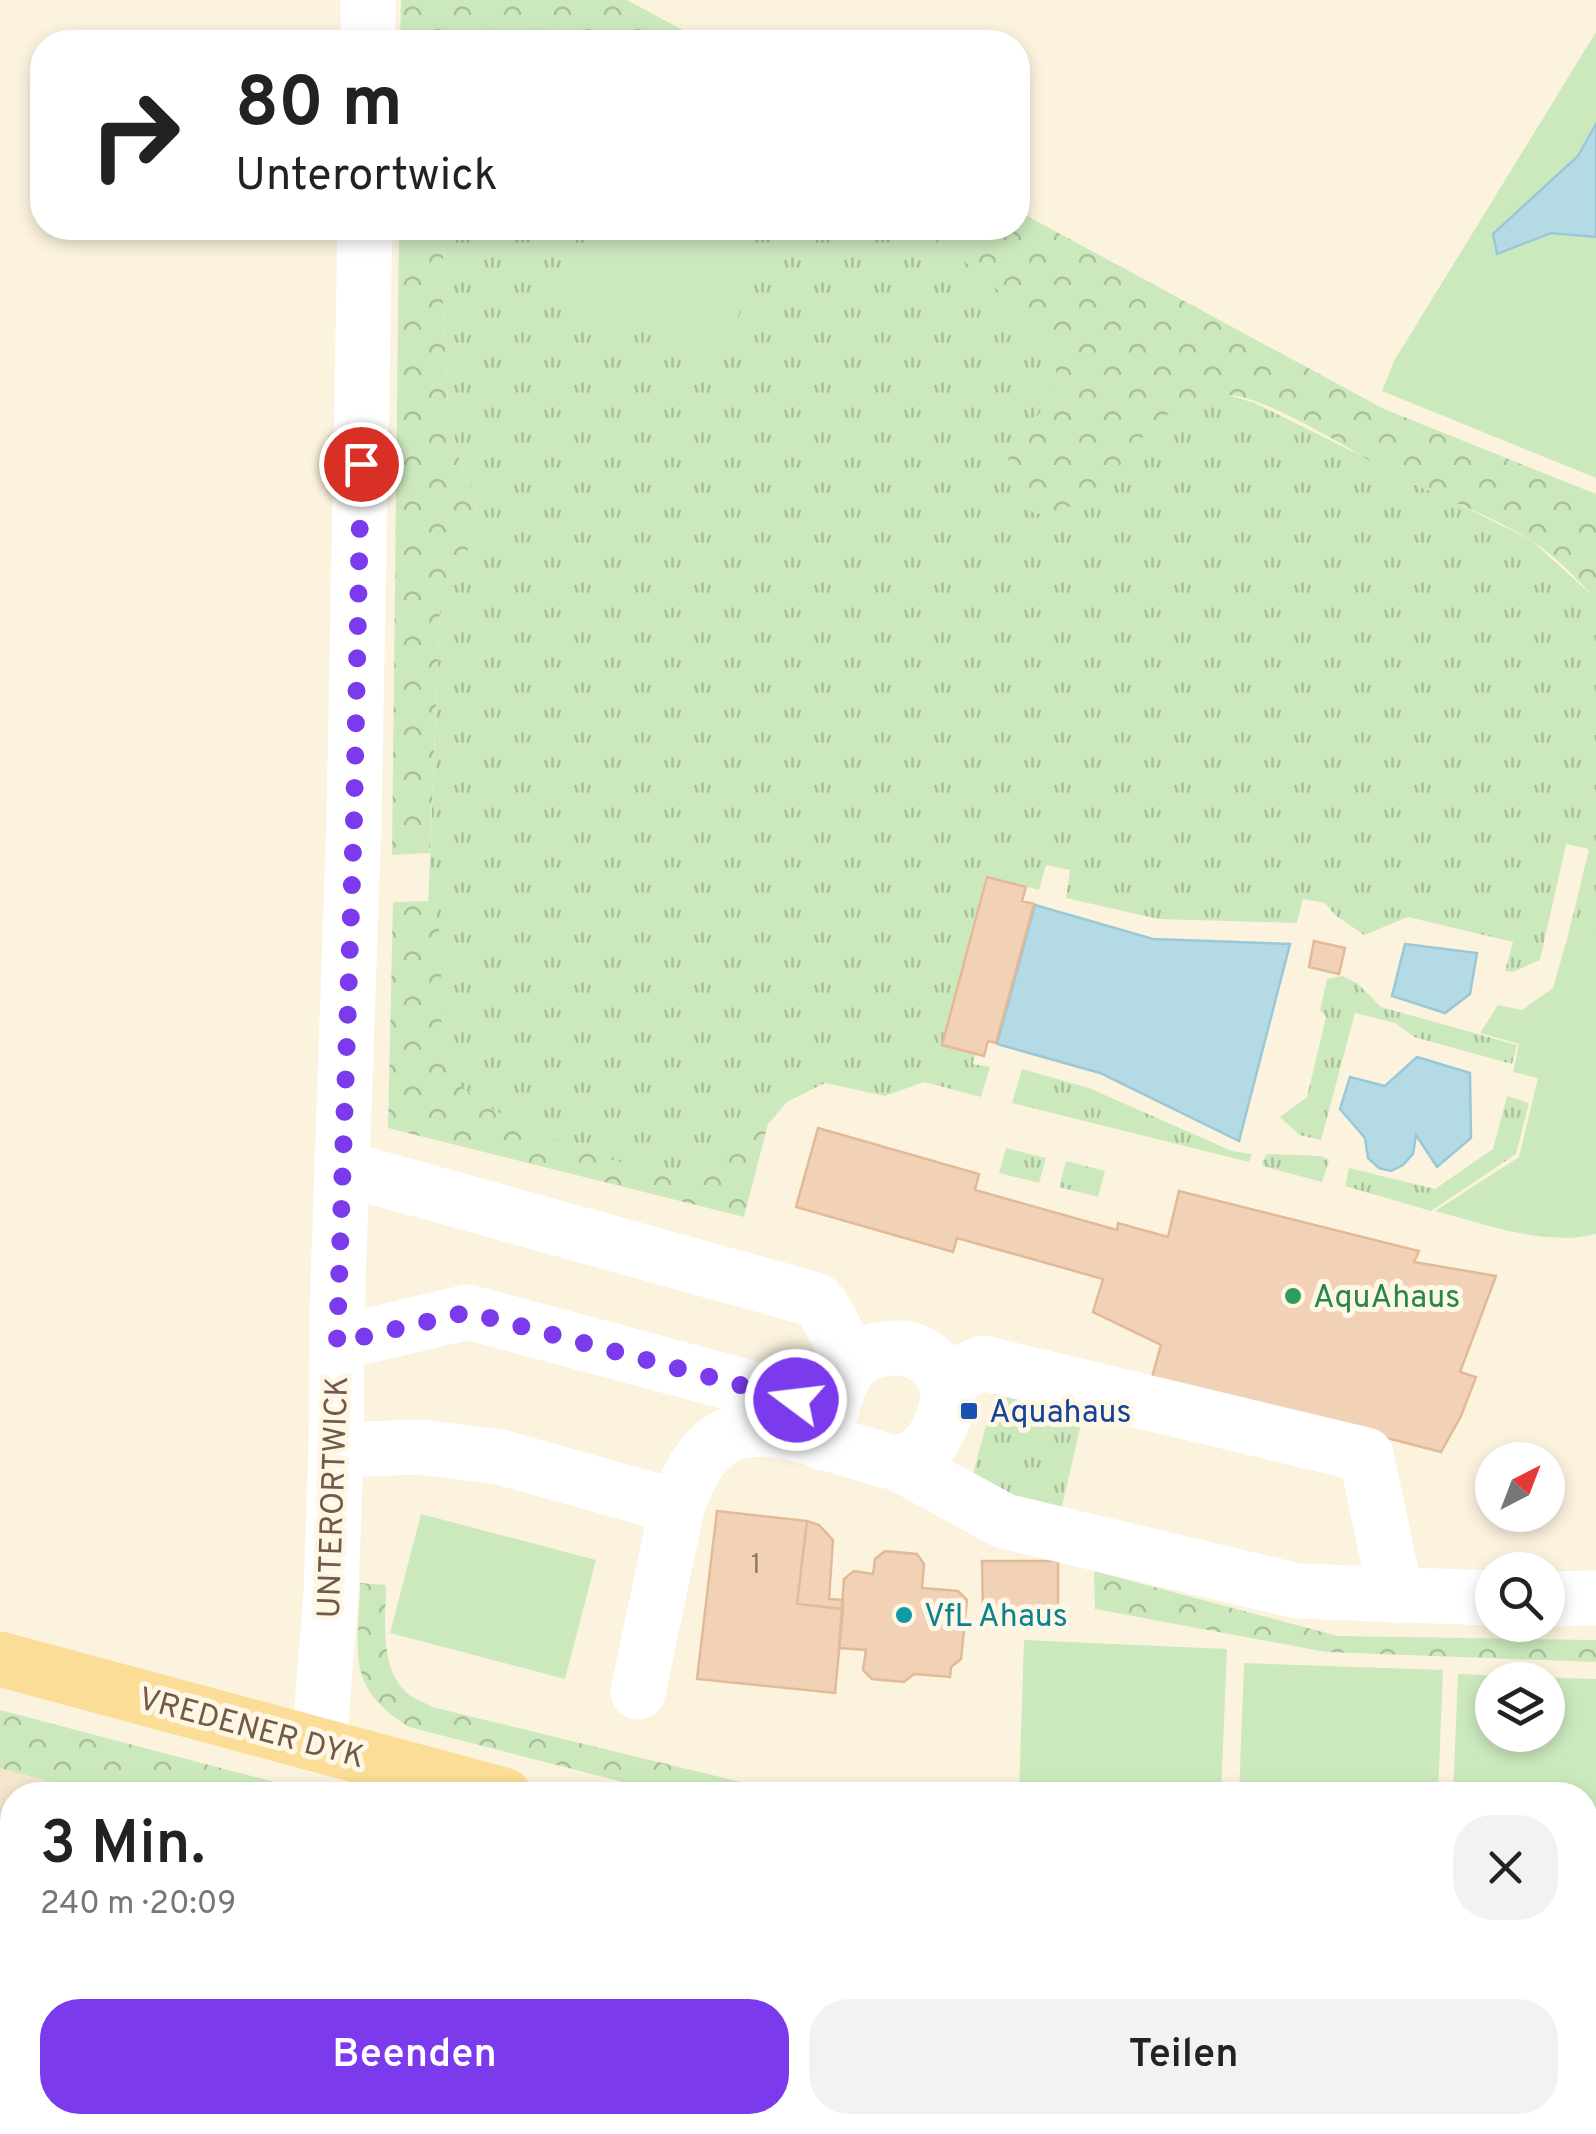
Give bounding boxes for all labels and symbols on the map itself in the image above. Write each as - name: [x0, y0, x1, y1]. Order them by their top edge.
- pin: [319, 422, 404, 507]
- place label: AquAhaus: [1313, 1279, 1460, 1319]
- marker: AquAhaus: [1282, 1285, 1304, 1307]
- position arrow: [744, 1348, 848, 1452]
- street label: UNTERORTWICK: [311, 1375, 359, 1619]
- place label: Aquahaus: [989, 1394, 1132, 1434]
- marker: Aquahaus: [958, 1400, 980, 1422]
- north arrow: [1475, 1442, 1565, 1532]
- house number: 1: [751, 1548, 761, 1584]
- place label: VfL Ahaus: [924, 1598, 1068, 1638]
- marker: VfL Ahaus: [893, 1604, 915, 1626]
- street label: VREDENER DYK: [134, 1680, 369, 1779]

